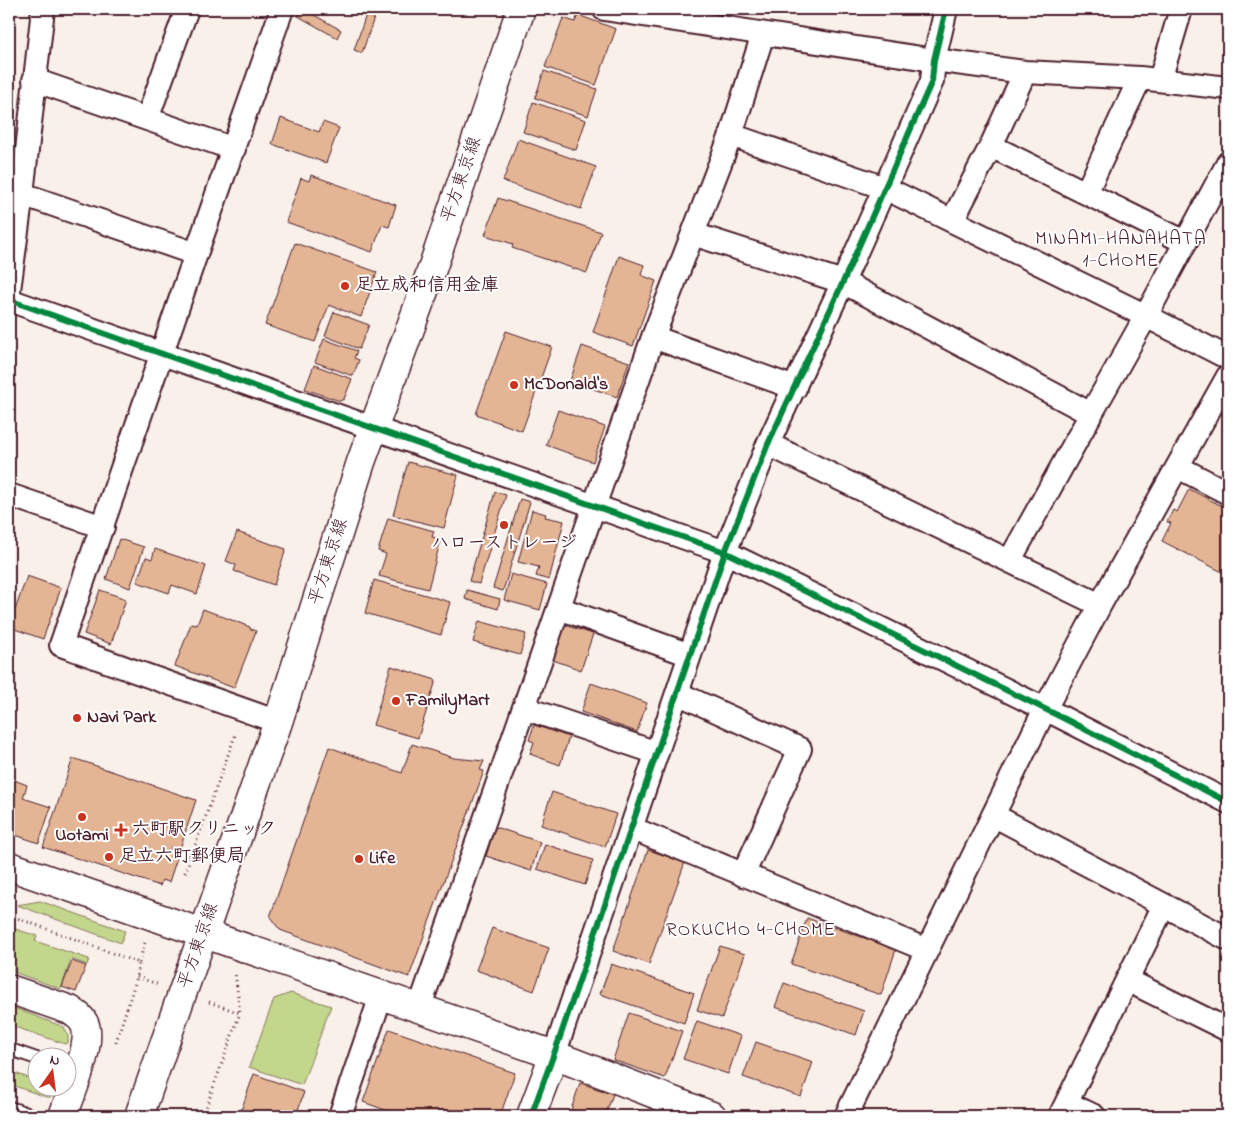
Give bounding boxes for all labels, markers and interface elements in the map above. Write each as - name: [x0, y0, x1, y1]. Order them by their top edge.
- street label: 平方東京線: [435, 133, 489, 227]
- district label: MINAMI-HANAHATA 1-CHOME: [1035, 226, 1207, 275]
- place label: 足立成和信用金庫: [355, 273, 499, 299]
- marker: 足立成和信用金庫: [339, 280, 351, 292]
- place label: McDonald's: [524, 372, 608, 398]
- marker: McDonald's: [508, 379, 520, 391]
- street label: 平方東京線: [303, 515, 355, 609]
- marker: ハローストレージ: [498, 519, 510, 531]
- place label: ハローストレージ: [431, 531, 577, 557]
- place label: FamilyMart: [405, 688, 491, 715]
- marker: FamilyMart: [390, 695, 402, 707]
- place label: Navi Park: [87, 705, 157, 731]
- marker: Navi Park: [71, 712, 83, 724]
- marker: Uotami: [76, 811, 88, 823]
- place label: 六町駅クリニック: [132, 817, 276, 843]
- place label: Uotami: [55, 823, 109, 849]
- marker: 六町駅クリニック: [114, 823, 128, 837]
- place label: 足立六町郵便局: [119, 844, 245, 870]
- place label: Life: [369, 846, 396, 872]
- marker: 足立六町郵便局: [103, 851, 115, 863]
- marker: Life: [353, 853, 365, 865]
- street label: 平方東京線: [172, 899, 226, 993]
- district label: ROKUCHO 4-CHOME: [666, 917, 836, 944]
- north arrow: [28, 1048, 78, 1098]
- text: N: [48, 1050, 62, 1072]

